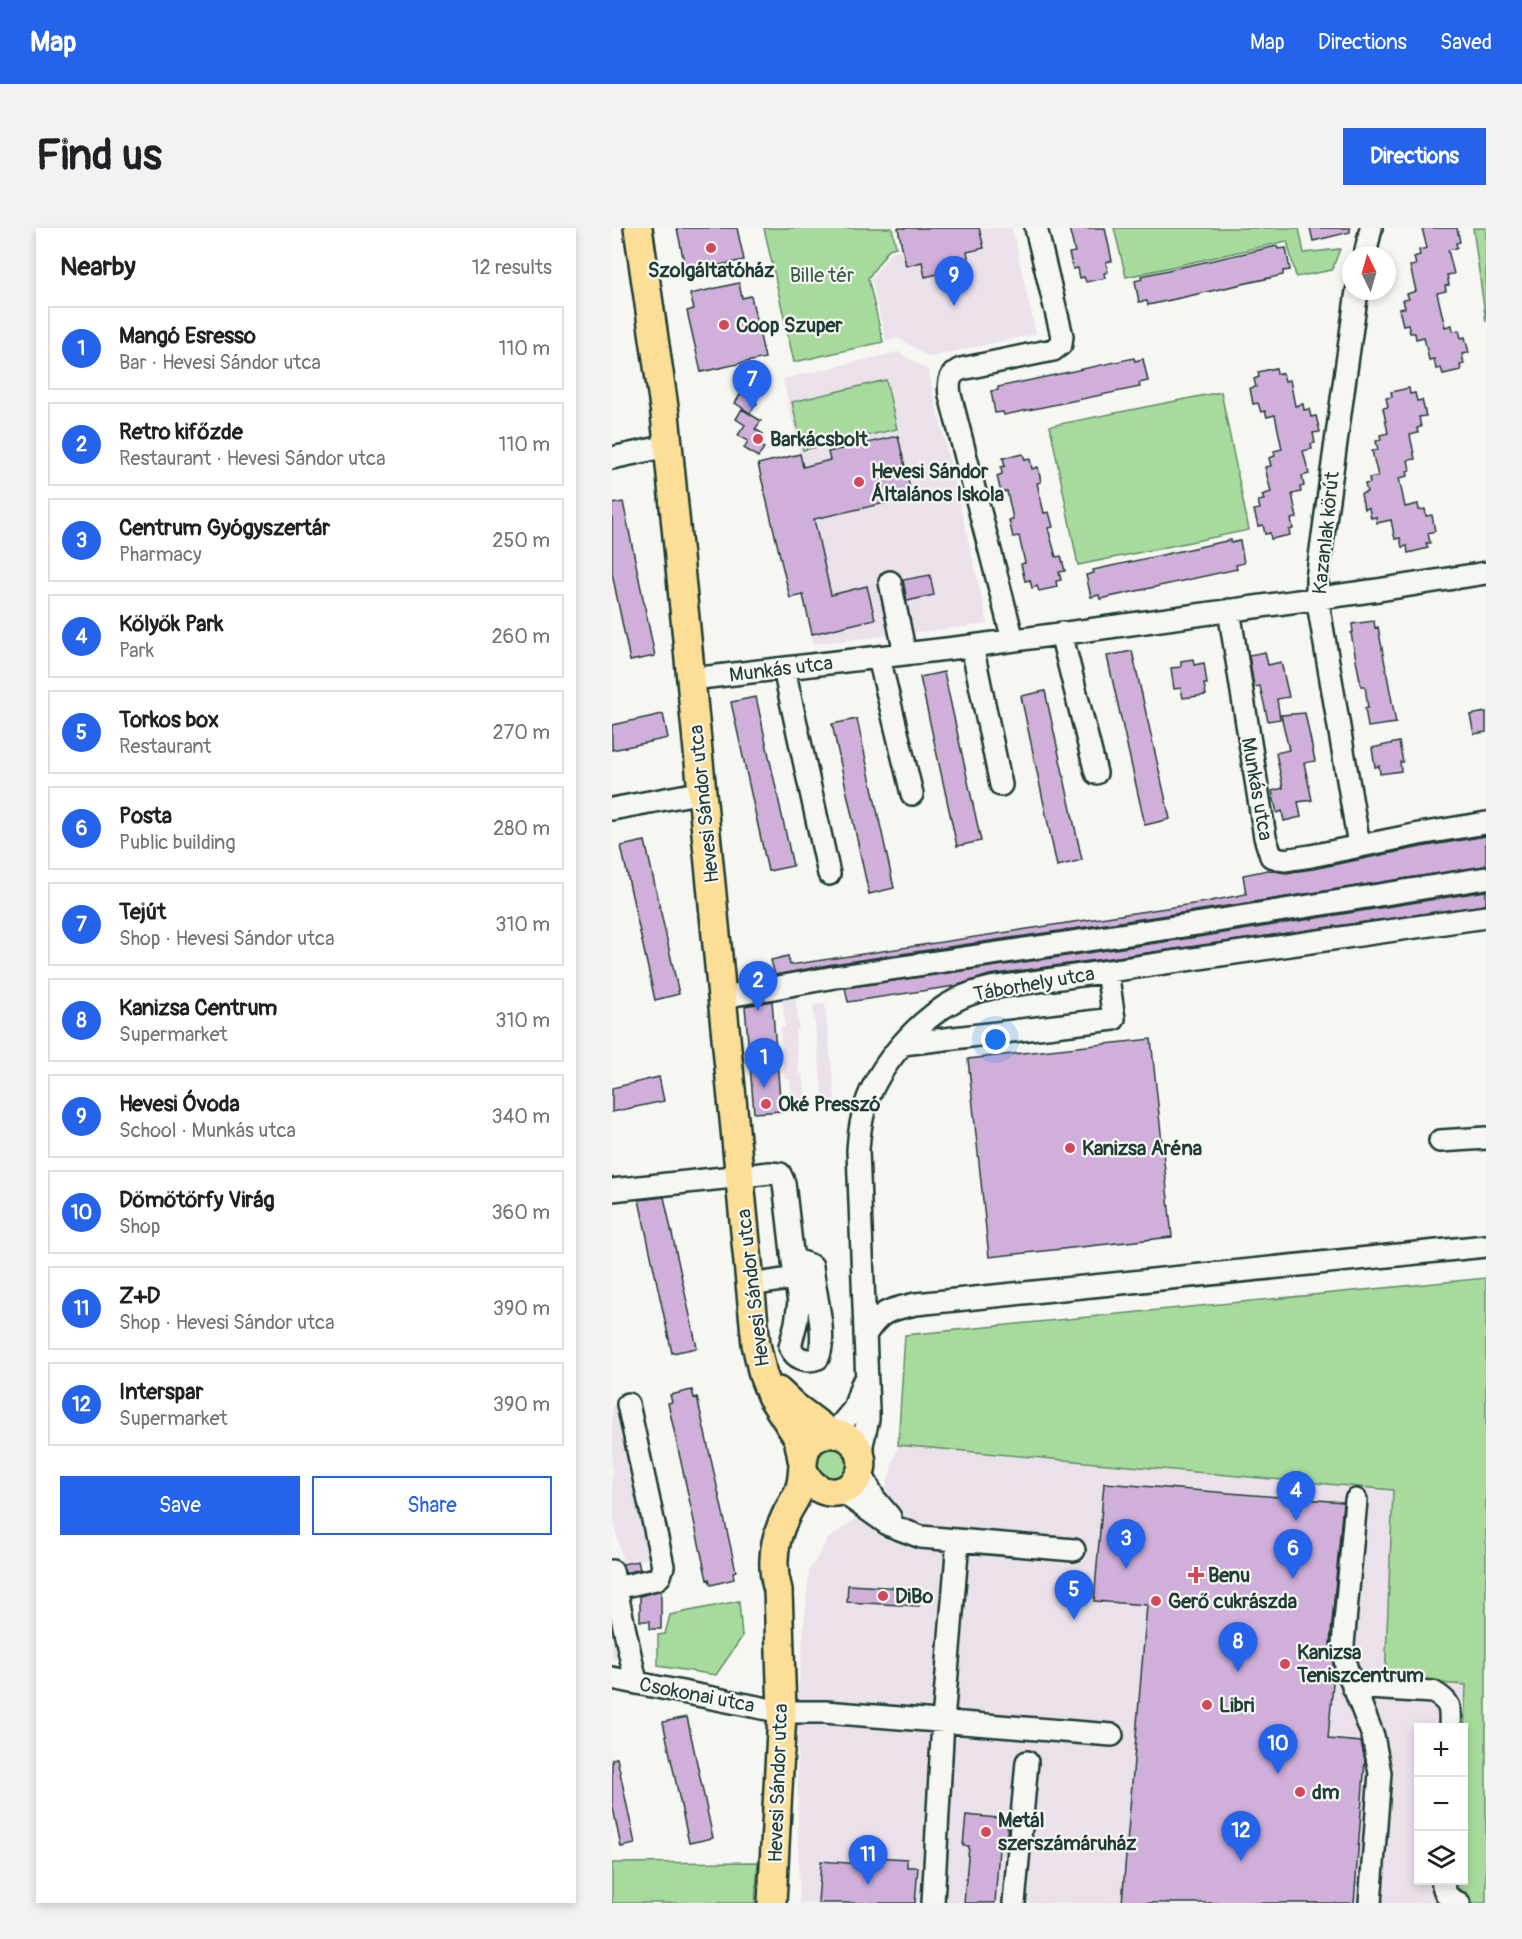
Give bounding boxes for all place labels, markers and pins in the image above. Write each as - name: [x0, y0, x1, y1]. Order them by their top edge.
- marker: Szolgáltatóház: [704, 241, 718, 255]
- pin: 9: [934, 256, 974, 306]
- place label: Szolgáltatóház: [648, 258, 775, 283]
- place label: Coop Szuper: [736, 313, 843, 338]
- marker: Coop Szuper: [717, 318, 731, 332]
- pin: 7: [732, 360, 772, 410]
- place label: Barkácsbolt: [770, 427, 869, 452]
- marker: Barkácsbolt: [751, 432, 765, 446]
- place label: Hevesi Sándor Általános Iskola: [871, 459, 1004, 507]
- marker: Hevesi Sándor Általános Iskola: [852, 475, 866, 489]
- pin: 2: [738, 962, 778, 1011]
- pin: 1: [744, 1038, 784, 1088]
- place label: Oké Presszó: [778, 1092, 881, 1117]
- marker: Oké Presszó: [759, 1097, 773, 1111]
- place label: Kanizsa Aréna: [1082, 1136, 1202, 1161]
- marker: Kanizsa Aréna: [1063, 1141, 1077, 1155]
- pin: 4: [1276, 1472, 1316, 1521]
- pin: 3: [1106, 1520, 1146, 1569]
- pin: 6: [1274, 1530, 1312, 1579]
- place label: Benu: [1208, 1563, 1250, 1588]
- marker: Benu: [1189, 1568, 1203, 1582]
- pin: 5: [1054, 1570, 1094, 1620]
- place label: DiBo: [895, 1584, 933, 1609]
- marker: DiBo: [876, 1589, 890, 1603]
- place label: Gerő cukrászda: [1168, 1589, 1297, 1614]
- marker: Gerő cukrászda: [1149, 1594, 1163, 1608]
- pin: 8: [1218, 1622, 1258, 1672]
- place label: Kanizsa Teniszcentrum: [1296, 1640, 1424, 1688]
- marker: Kanizsa Teniszcentrum: [1278, 1657, 1292, 1671]
- place label: Libri: [1219, 1693, 1255, 1718]
- marker: Libri: [1200, 1698, 1214, 1712]
- pin: 10: [1258, 1724, 1298, 1774]
- place label: dm: [1312, 1780, 1340, 1805]
- marker: dm: [1293, 1785, 1307, 1799]
- place label: Metál szerszámáruház: [998, 1808, 1137, 1856]
- pin: 12: [1222, 1812, 1260, 1861]
- marker: Metál szerszámáruház: [979, 1825, 993, 1839]
- pin: 11: [848, 1836, 888, 1885]

